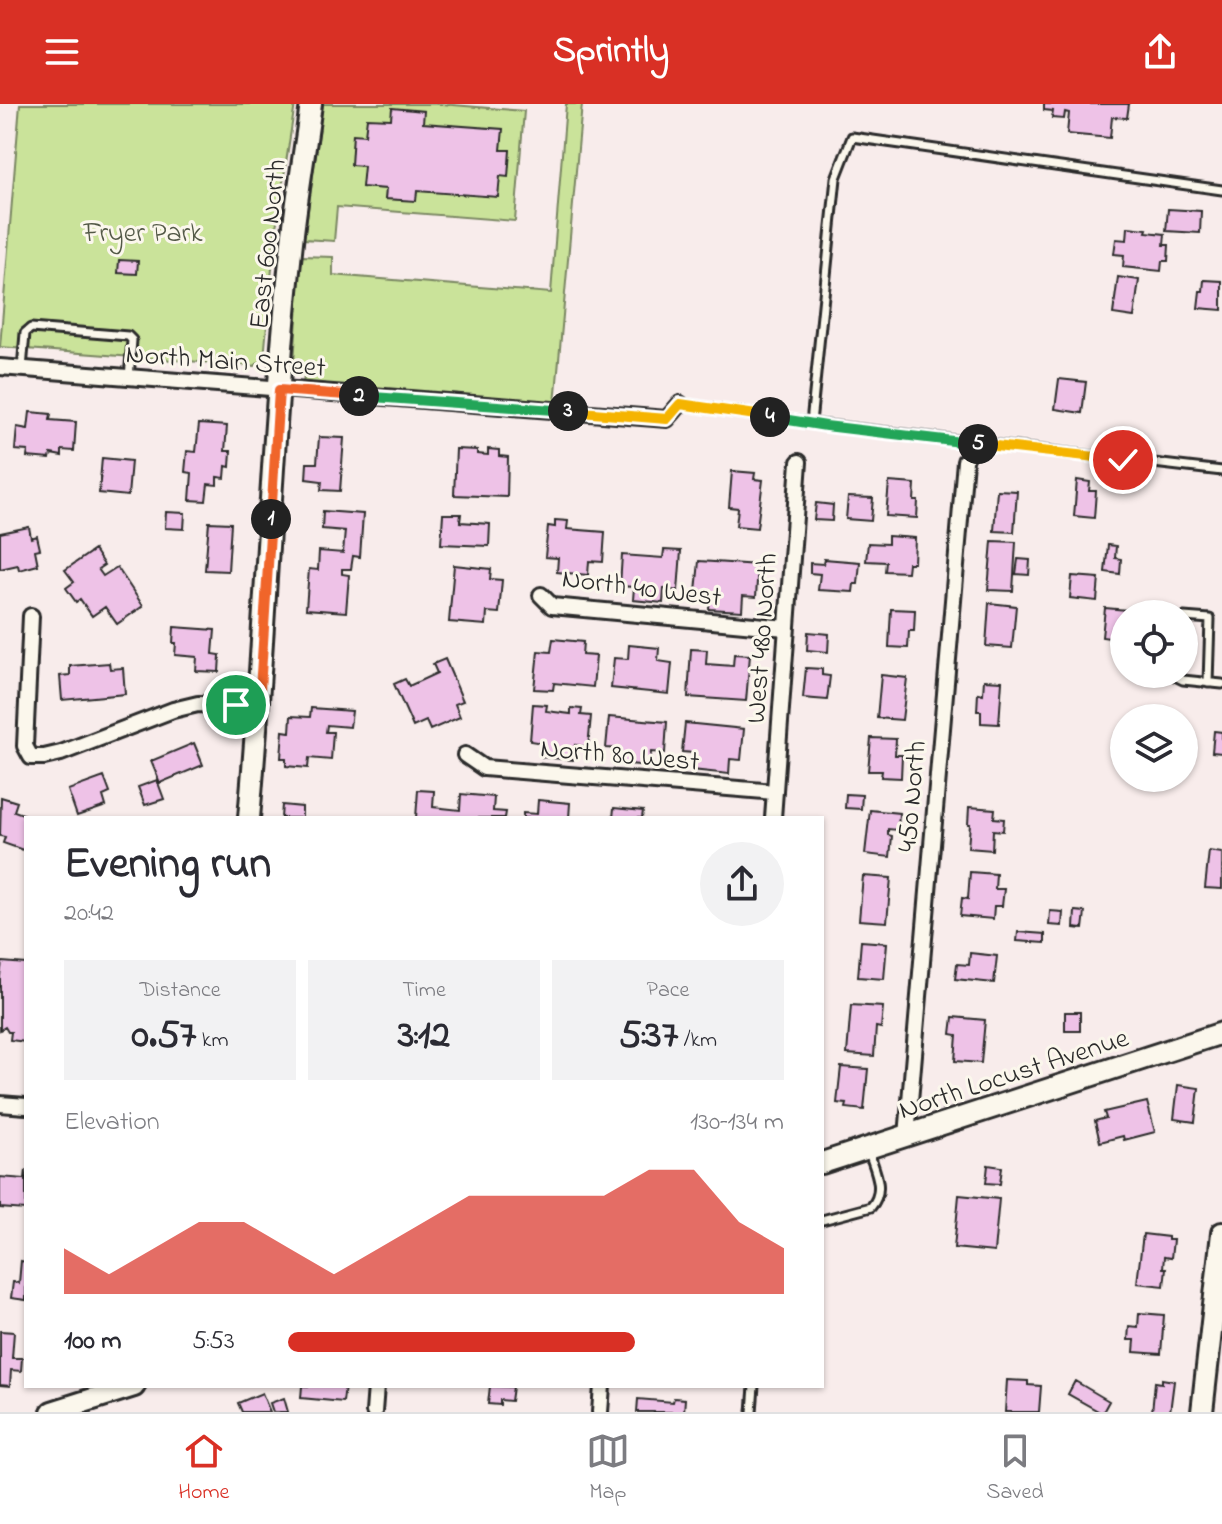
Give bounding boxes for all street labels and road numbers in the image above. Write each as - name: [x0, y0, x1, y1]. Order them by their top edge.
- street label: East 600 North: [240, 157, 299, 332]
- street label: North Main Street: [124, 335, 327, 390]
- street label: West 480 North: [737, 552, 790, 725]
- street label: North 40 West: [559, 559, 724, 620]
- street label: North 80 West: [539, 729, 701, 784]
- street label: 450 North: [888, 739, 939, 854]
- street label: North Locust Avenue: [894, 1019, 1135, 1132]

